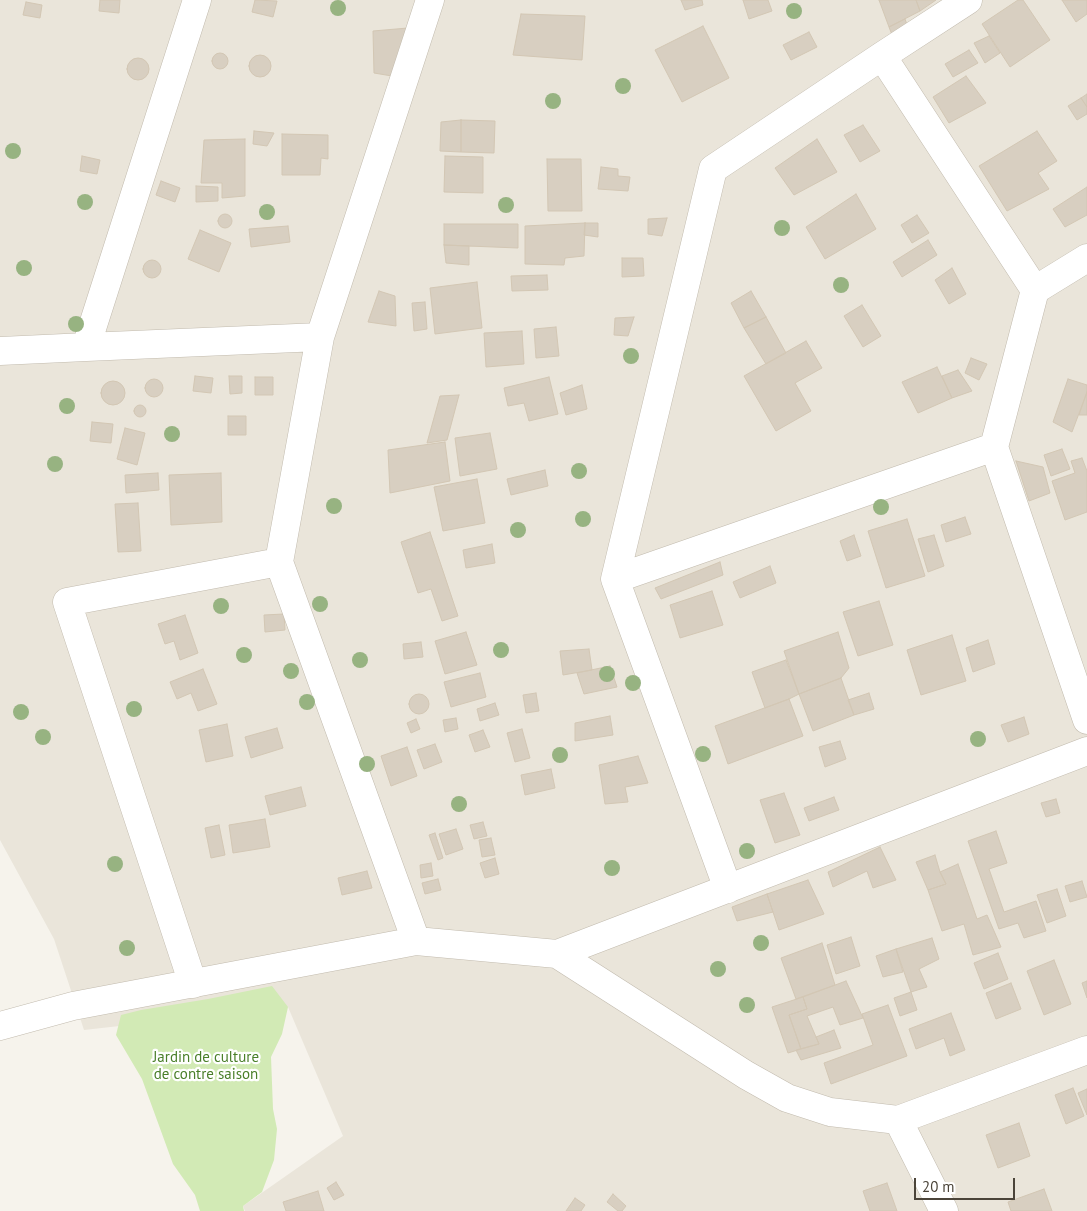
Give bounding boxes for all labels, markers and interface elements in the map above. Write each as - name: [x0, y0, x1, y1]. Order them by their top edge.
- park label: Jardin de culture de contre saison: [153, 1049, 259, 1084]
- scale bar: [917, 1168, 1018, 1200]
- text: 20 m: [922, 1177, 955, 1196]

